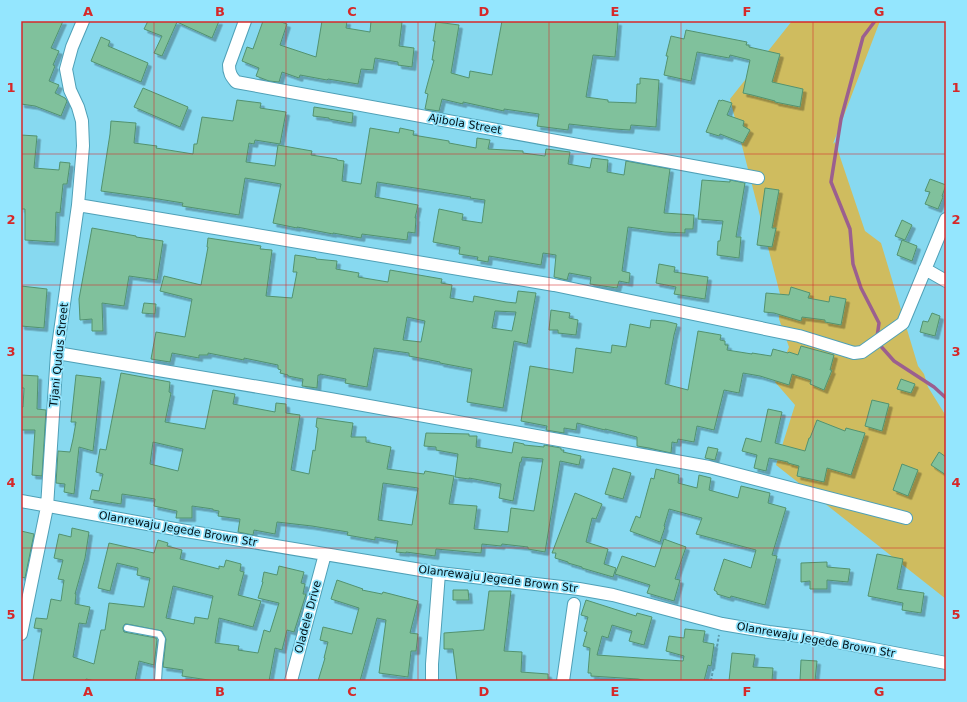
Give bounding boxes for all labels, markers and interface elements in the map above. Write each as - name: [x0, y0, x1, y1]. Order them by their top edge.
- text: A: [83, 4, 93, 19]
- text: B: [215, 4, 225, 19]
- text: C: [347, 4, 357, 19]
- text: D: [479, 4, 490, 19]
- text: E: [611, 4, 619, 19]
- text: F: [743, 4, 751, 19]
- text: G: [874, 4, 884, 19]
- text: 1: [6, 80, 16, 95]
- text: 1: [951, 80, 961, 95]
- street label: Ajibola Street: [427, 111, 503, 137]
- text: 2: [6, 212, 16, 227]
- text: 2: [951, 212, 961, 227]
- street label: Tijani Qudus Street: [47, 301, 71, 409]
- text: 3: [6, 344, 16, 359]
- text: 3: [951, 344, 961, 359]
- text: 4: [6, 475, 16, 490]
- text: 4: [951, 475, 961, 490]
- street label: Olanrewaju Jegede Brown Str: [98, 509, 259, 549]
- street label: Olanrewaju Jegede Brown Str: [418, 563, 579, 595]
- street label: Oladele Drive: [292, 579, 324, 655]
- text: 5: [6, 607, 16, 622]
- text: 5: [951, 607, 961, 622]
- street label: Olanrewaju Jegede Brown Str: [736, 620, 897, 660]
- text: A: [83, 684, 93, 699]
- text: B: [215, 684, 225, 699]
- text: C: [347, 684, 357, 699]
- text: D: [479, 684, 490, 699]
- text: E: [611, 684, 619, 699]
- text: F: [743, 684, 751, 699]
- text: G: [874, 684, 884, 699]

